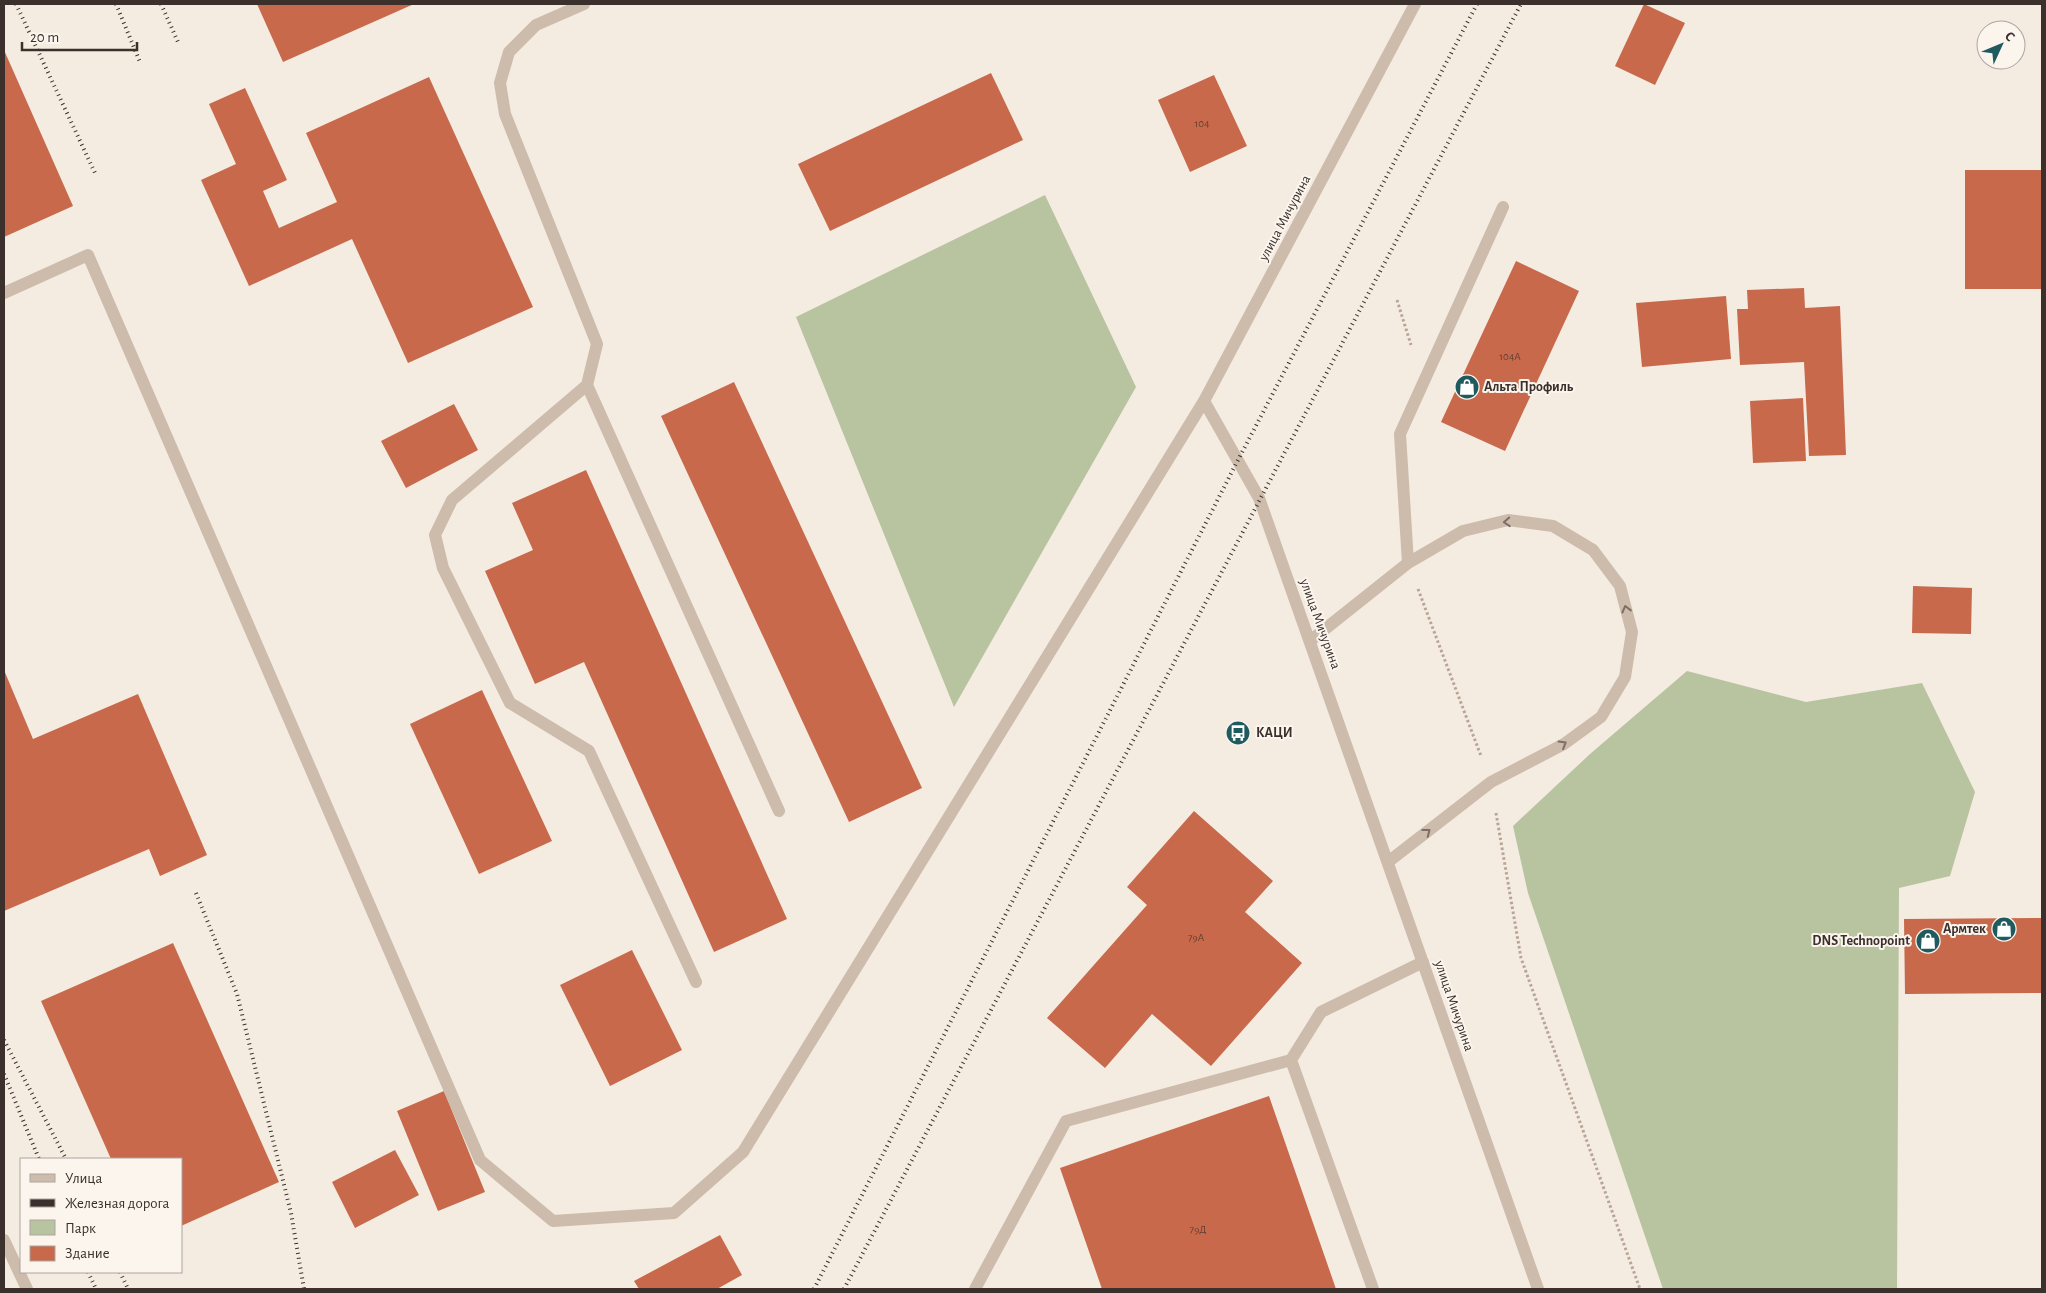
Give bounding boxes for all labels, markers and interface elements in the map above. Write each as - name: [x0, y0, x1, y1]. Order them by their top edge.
- scale bar: [22, 20, 138, 52]
- north arrow: [1976, 20, 2026, 70]
- text: С: [2002, 29, 2018, 44]
- text: 20 m: [30, 30, 59, 45]
- house number: 104: [1195, 118, 1209, 129]
- street label: улица Мичурина: [1256, 172, 1314, 264]
- house number: 104А: [1499, 351, 1521, 362]
- shop icon: Альта Профиль: [1454, 374, 1480, 400]
- place label: Альта Профиль: [1484, 380, 1574, 394]
- one-way arrow: [1502, 516, 1510, 527]
- street label: улица Мичурина: [1297, 576, 1343, 672]
- one-way arrow: [1621, 605, 1632, 614]
- bus stop icon: КАЦИ: [1225, 720, 1251, 746]
- place label: КАЦИ: [1256, 726, 1293, 740]
- one-way arrow: [1557, 740, 1566, 750]
- one-way arrow: [1421, 829, 1430, 837]
- shop icon: Армтек: [1991, 916, 2017, 942]
- place label: Армтек: [1943, 922, 1986, 936]
- shop icon: DNS Technopoint: [1915, 928, 1941, 954]
- house number: 79А: [1188, 932, 1205, 943]
- place label: DNS Technopoint: [1812, 934, 1910, 948]
- street label: улица Мичурина: [1432, 958, 1476, 1054]
- legend: [20, 1158, 182, 1273]
- text: Улица: [65, 1171, 102, 1186]
- text: Железная дорога: [65, 1196, 170, 1211]
- text: Парк: [65, 1221, 96, 1236]
- house number: 79Д: [1190, 1224, 1206, 1235]
- text: Здание: [65, 1246, 110, 1261]

